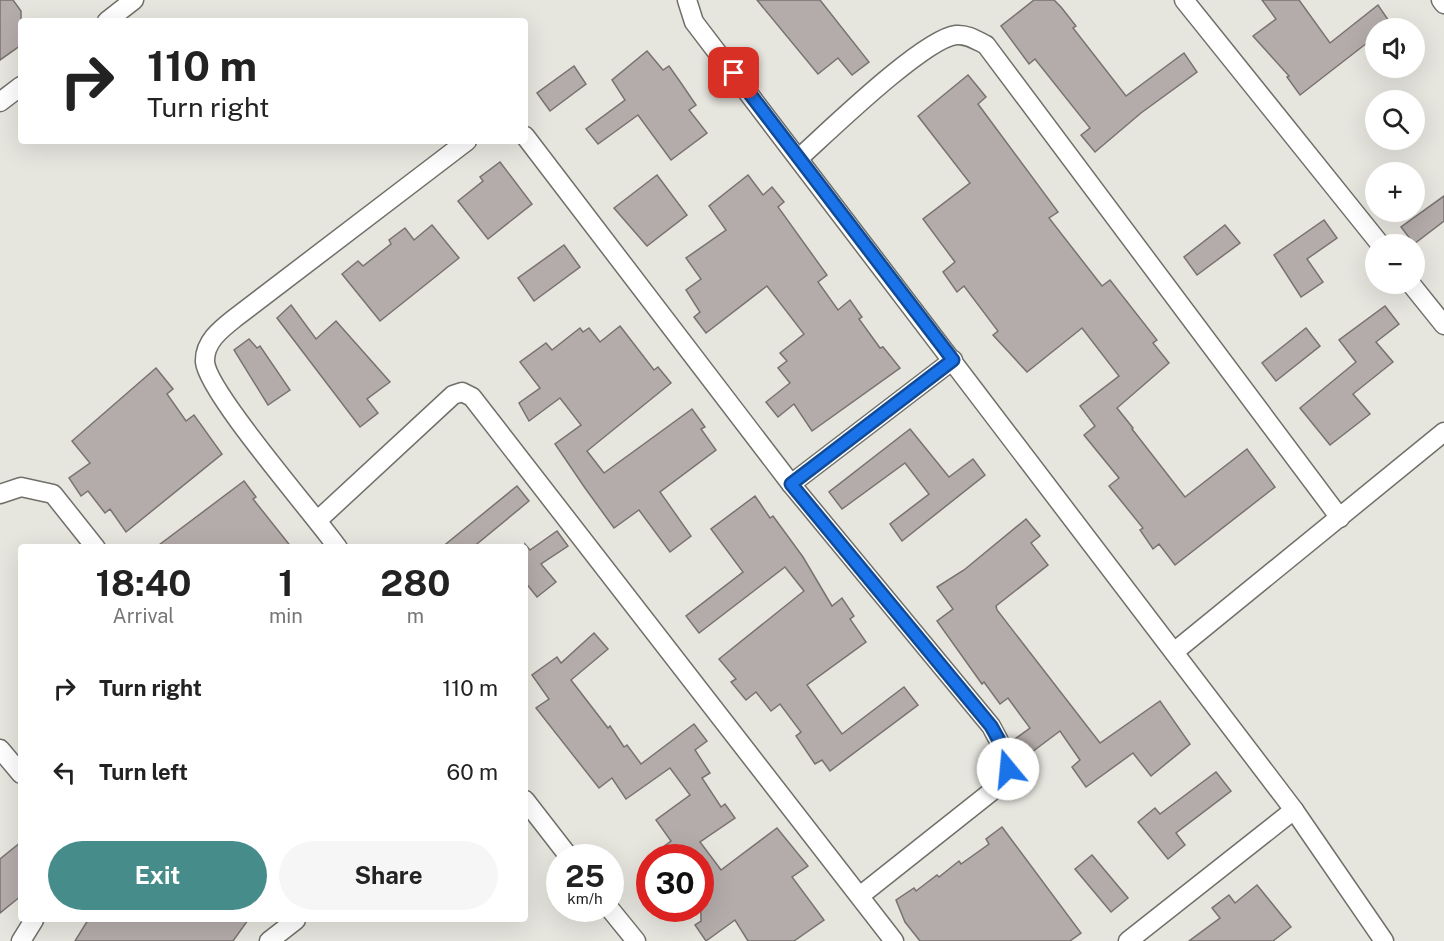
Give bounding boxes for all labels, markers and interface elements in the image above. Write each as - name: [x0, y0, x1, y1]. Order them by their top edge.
- map controls: [1365, 18, 1425, 294]
- button: sound: [1365, 18, 1425, 78]
- text: 110 m: [147, 41, 257, 90]
- icon: right: [48, 42, 126, 120]
- pin: [708, 47, 759, 98]
- icon: arrive: [717, 56, 750, 89]
- button: search: [1365, 90, 1425, 150]
- text: Turn right: [147, 91, 270, 123]
- button: +: [1365, 162, 1425, 222]
- button: −: [1365, 234, 1425, 294]
- text: 18:40: [95, 562, 191, 604]
- text: 1: [278, 562, 294, 604]
- text: 280: [380, 562, 450, 604]
- text: Arrival: [113, 604, 174, 628]
- text: min: [269, 604, 303, 628]
- text: m: [407, 604, 424, 628]
- icon: right: [48, 672, 81, 705]
- text: Turn right: [99, 675, 202, 701]
- text: 110 m: [442, 675, 498, 701]
- position arrow: [976, 737, 1040, 801]
- icon: left: [48, 756, 81, 789]
- text: Turn left: [99, 759, 188, 785]
- text: 60 m: [447, 759, 498, 785]
- button: Exit: [48, 841, 267, 910]
- button: Share: [279, 841, 498, 910]
- speed limit sign: 30: [636, 844, 714, 922]
- text: 25: [565, 858, 605, 894]
- text: km/h: [567, 890, 603, 907]

